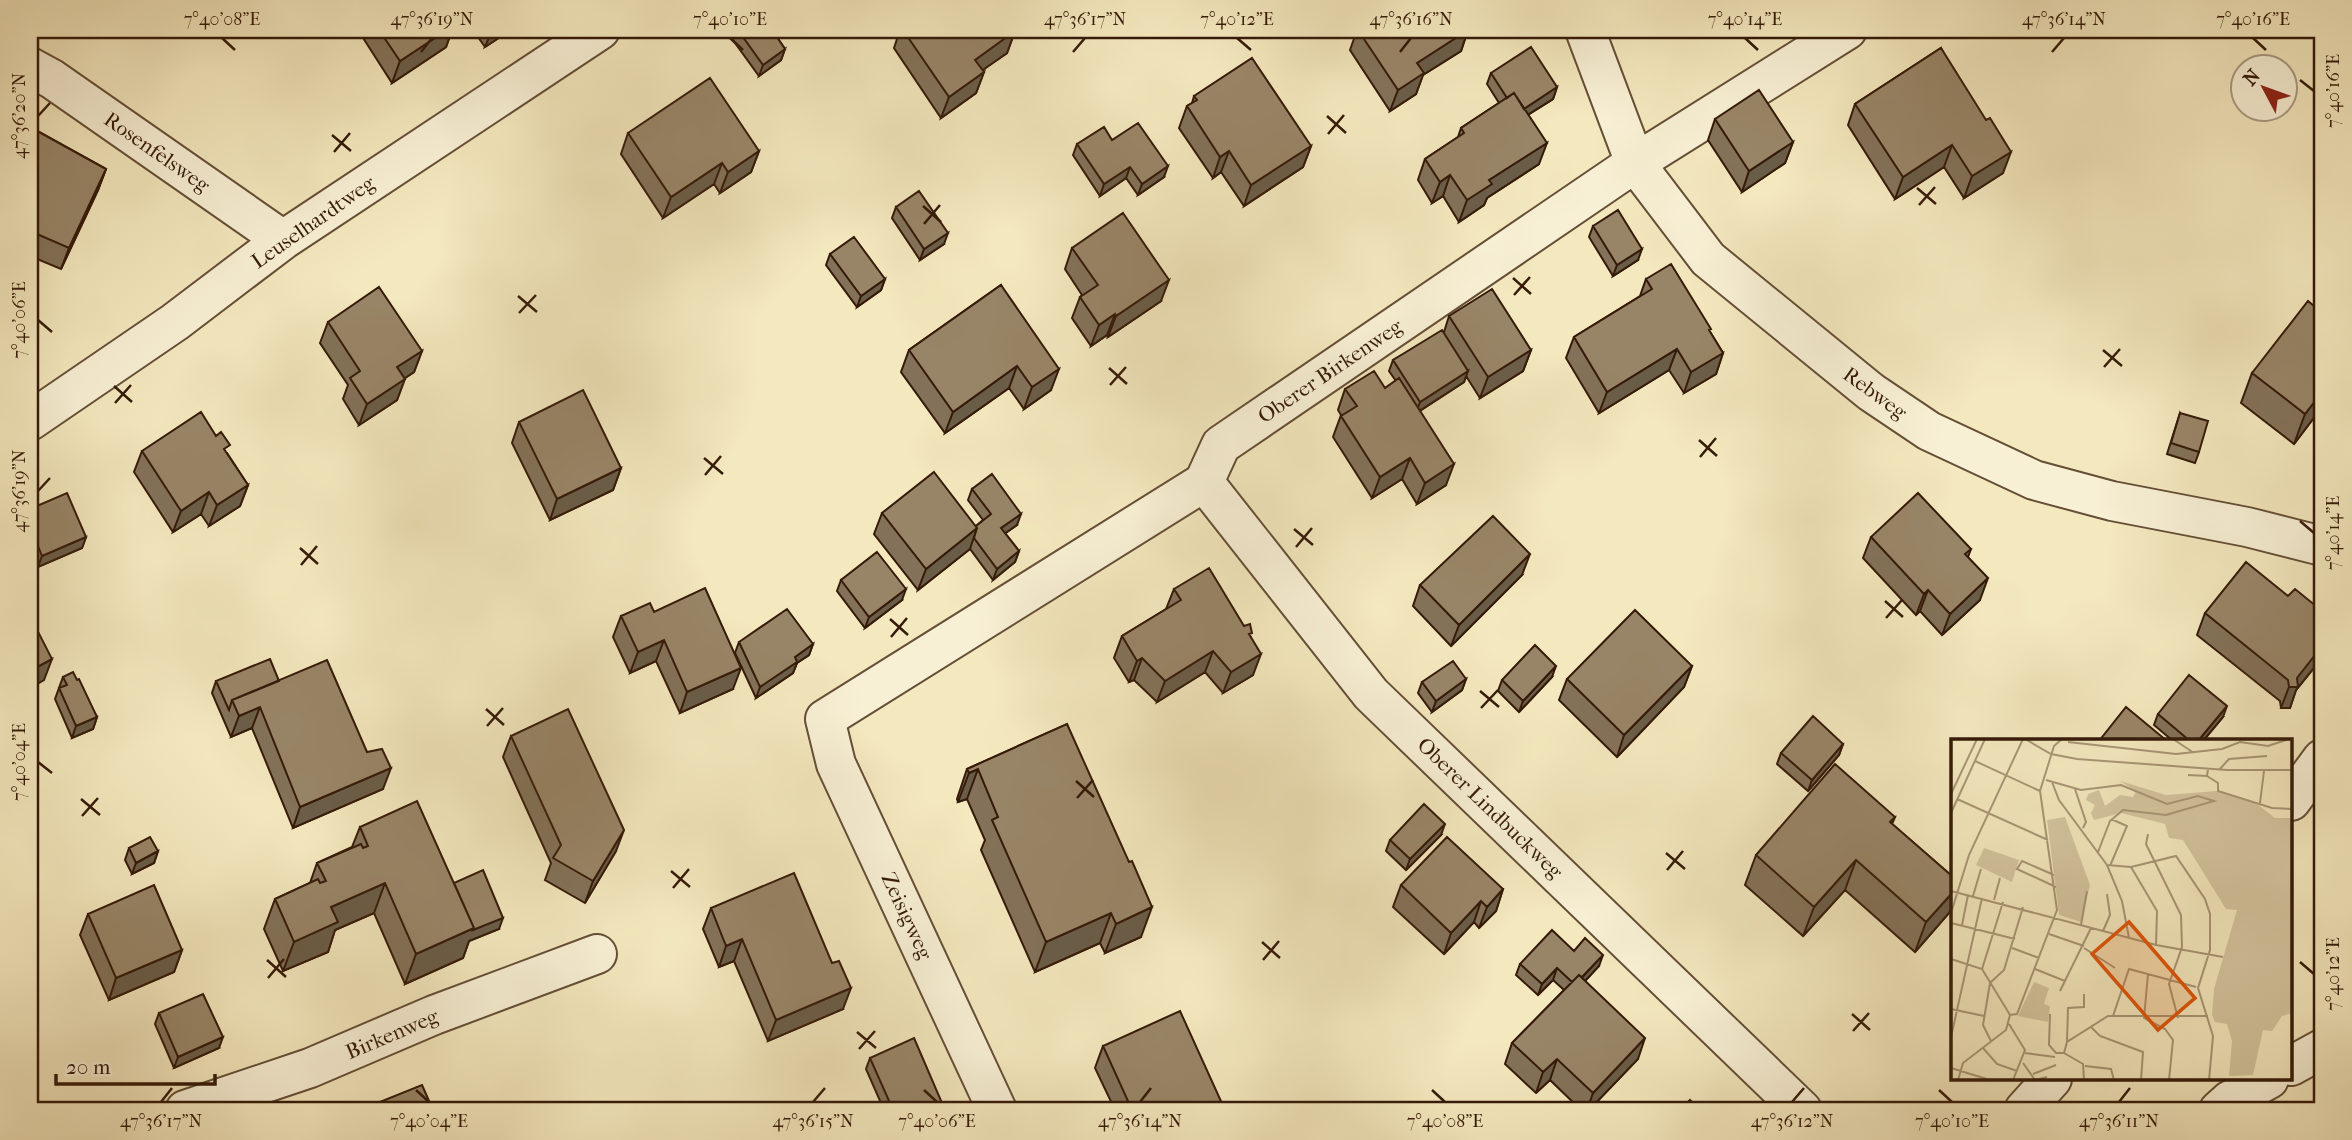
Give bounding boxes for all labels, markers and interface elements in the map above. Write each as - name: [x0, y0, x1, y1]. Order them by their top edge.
- text: 7°40'08"E: [184, 9, 260, 30]
- text: 47°36'19"N: [391, 9, 474, 30]
- text: 7°40'10"E: [693, 9, 767, 30]
- text: 47°36'17"N: [1044, 9, 1126, 30]
- text: 7°40'12"E: [1200, 9, 1274, 30]
- text: 47°36'16"N: [1369, 9, 1453, 30]
- text: 7°40'14"E: [1708, 9, 1782, 30]
- text: 47°36'14"N: [2022, 9, 2106, 30]
- text: 7°40'16"E: [2216, 9, 2290, 30]
- north arrow: [2230, 52, 2300, 122]
- text: 7°40'16"E: [2323, 54, 2344, 128]
- text: N: [2239, 64, 2265, 90]
- text: 47°36'20"N: [9, 73, 30, 159]
- street label: Rosenfelsweg: [100, 107, 215, 198]
- street label: Leuselhardtweg: [247, 170, 380, 273]
- text: 7°40'06"E: [9, 281, 30, 359]
- street label: Oberer Birkenweg: [1253, 313, 1407, 428]
- street label: Rebweg: [1839, 362, 1912, 425]
- text: 47°36'19"N: [9, 449, 30, 532]
- text: 7°40'14"E: [2323, 496, 2344, 570]
- text: 7°40'04"E: [9, 723, 30, 801]
- street label: Oberer Lindbuckweg: [1412, 733, 1568, 884]
- inset map: [1951, 739, 2292, 1080]
- street label: Zeisigweg: [876, 869, 938, 964]
- text: 7°40'12"E: [2323, 937, 2344, 1011]
- street label: Birkenweg: [342, 1003, 443, 1064]
- scale bar: [56, 1042, 215, 1086]
- text: 20 m: [66, 1055, 111, 1079]
- text: 47°36'17"N: [120, 1111, 202, 1132]
- text: 7°40'04"E: [390, 1111, 468, 1132]
- text: 47°36'15"N: [772, 1111, 854, 1132]
- text: 7°40'06"E: [898, 1111, 976, 1132]
- text: 47°36'14"N: [1098, 1111, 1182, 1132]
- text: 7°40'08"E: [1407, 1111, 1483, 1132]
- text: 47°36'12"N: [1751, 1111, 1834, 1132]
- text: 7°40'10"E: [1915, 1111, 1989, 1132]
- text: 47°36'11"N: [2079, 1111, 2159, 1132]

